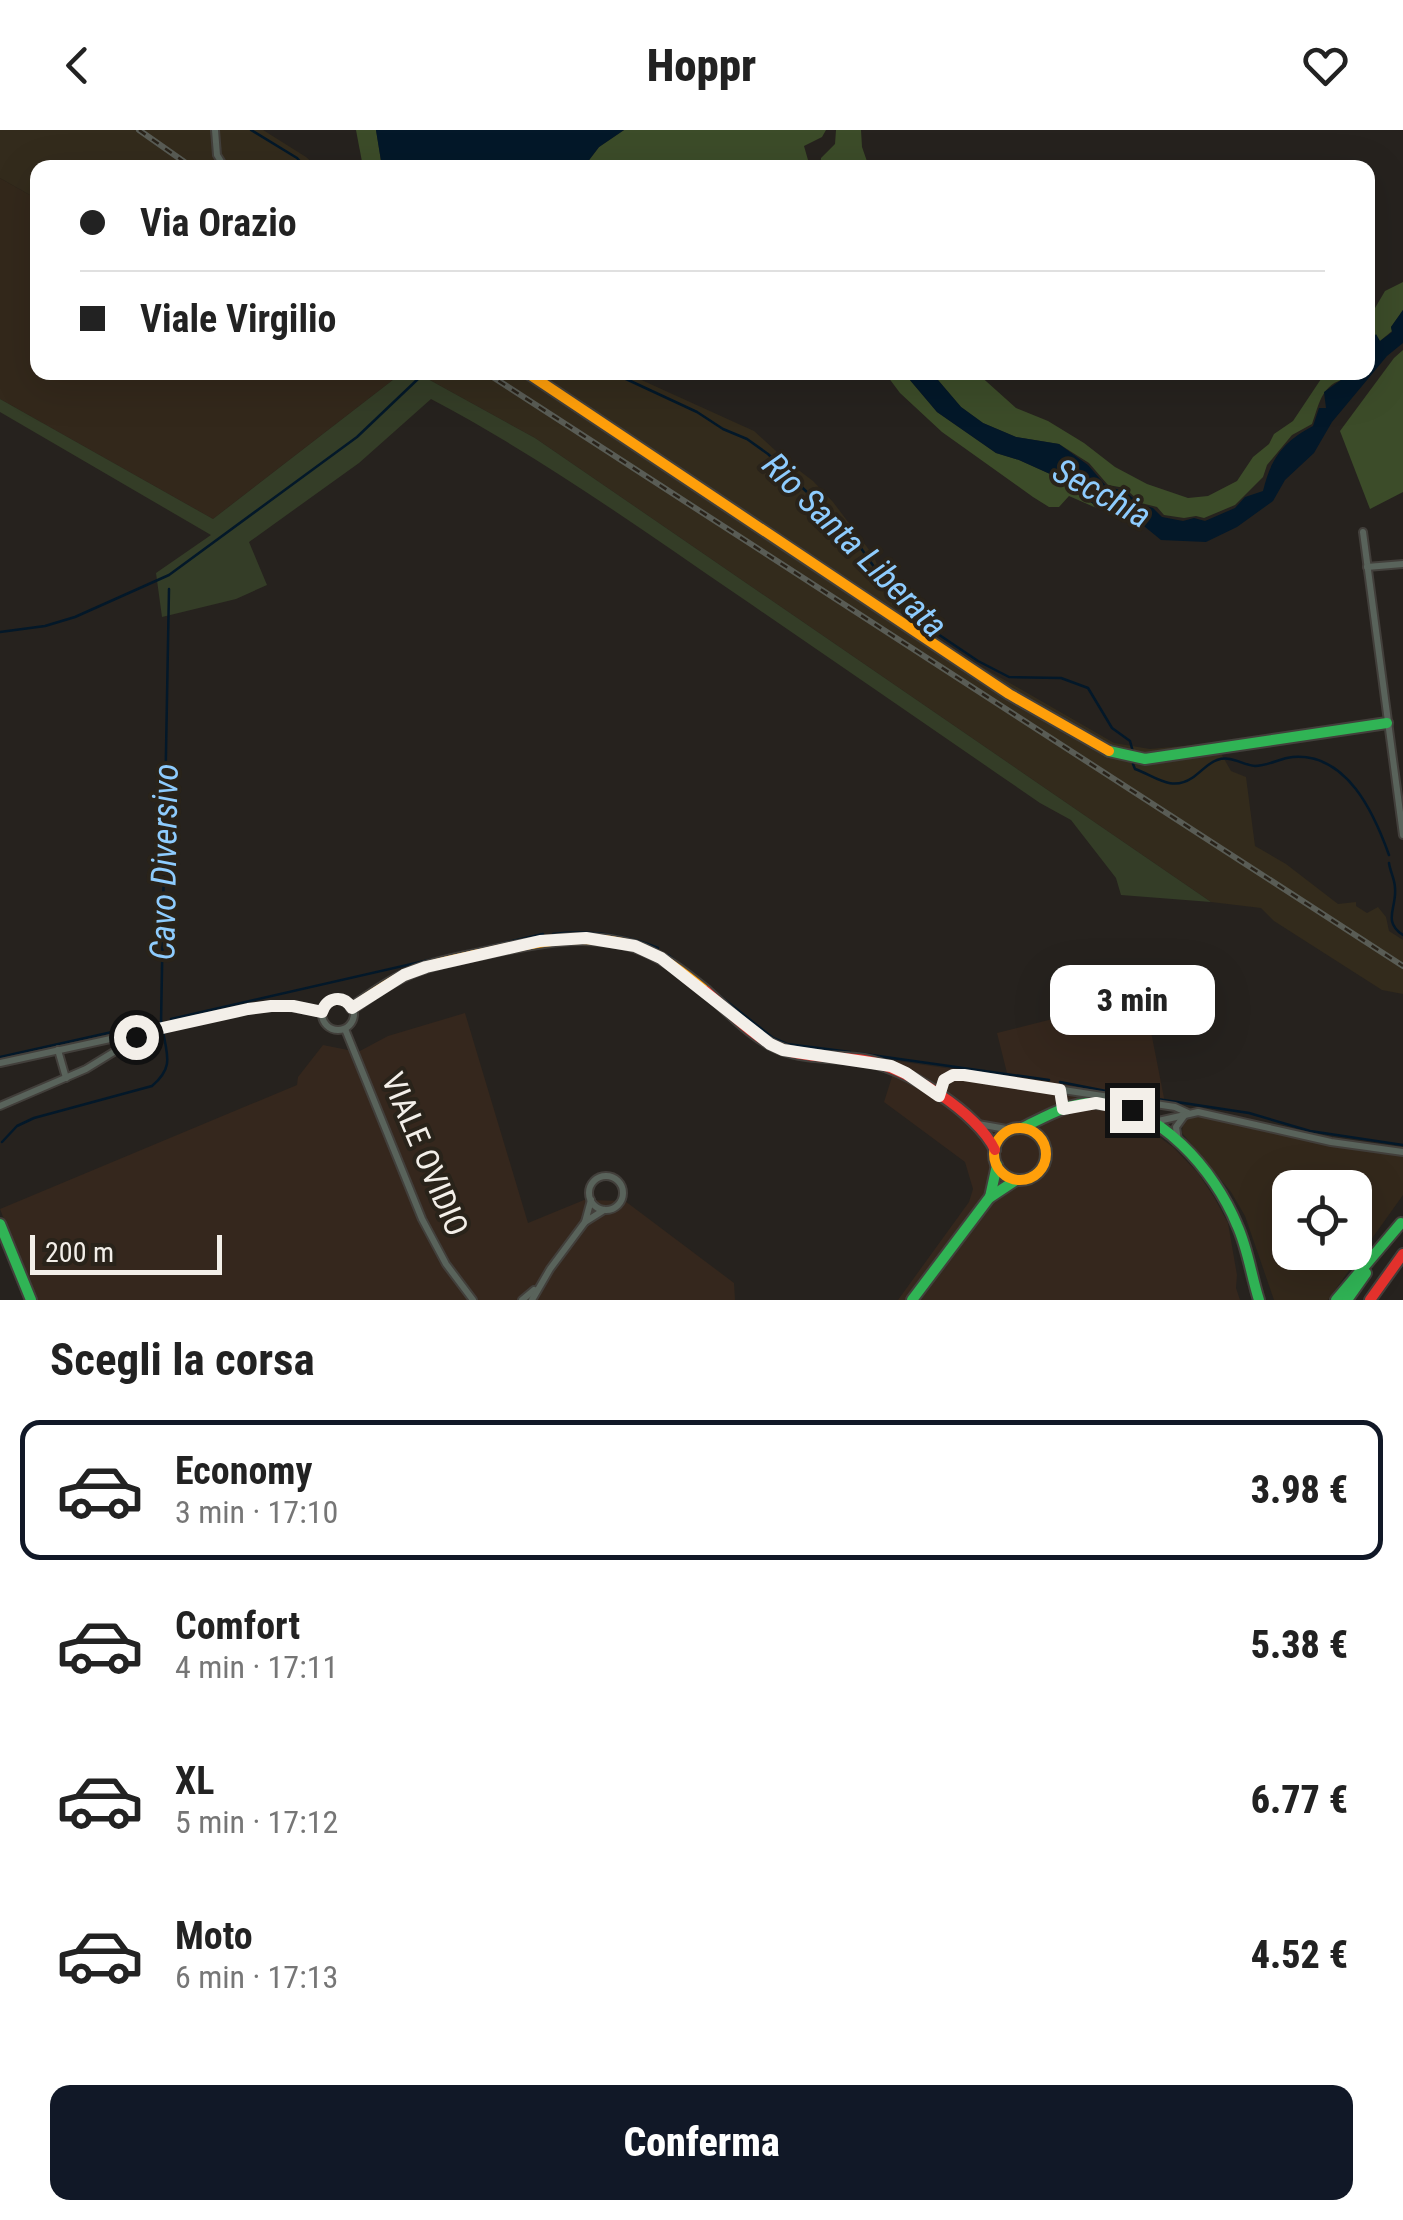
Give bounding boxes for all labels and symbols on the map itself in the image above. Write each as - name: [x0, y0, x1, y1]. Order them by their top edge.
- water label: Rio Santa Liberata: [754, 445, 955, 646]
- water label: Secchia: [1046, 450, 1158, 537]
- water label: Cavo Diversivo: [142, 763, 187, 961]
- callout: 3 min: [1050, 965, 1214, 1035]
- route start: [114, 1015, 159, 1060]
- street label: VIALE OVIDIO: [374, 1067, 476, 1241]
- route end: [1110, 1088, 1155, 1133]
- scale bar: [30, 1230, 222, 1274]

